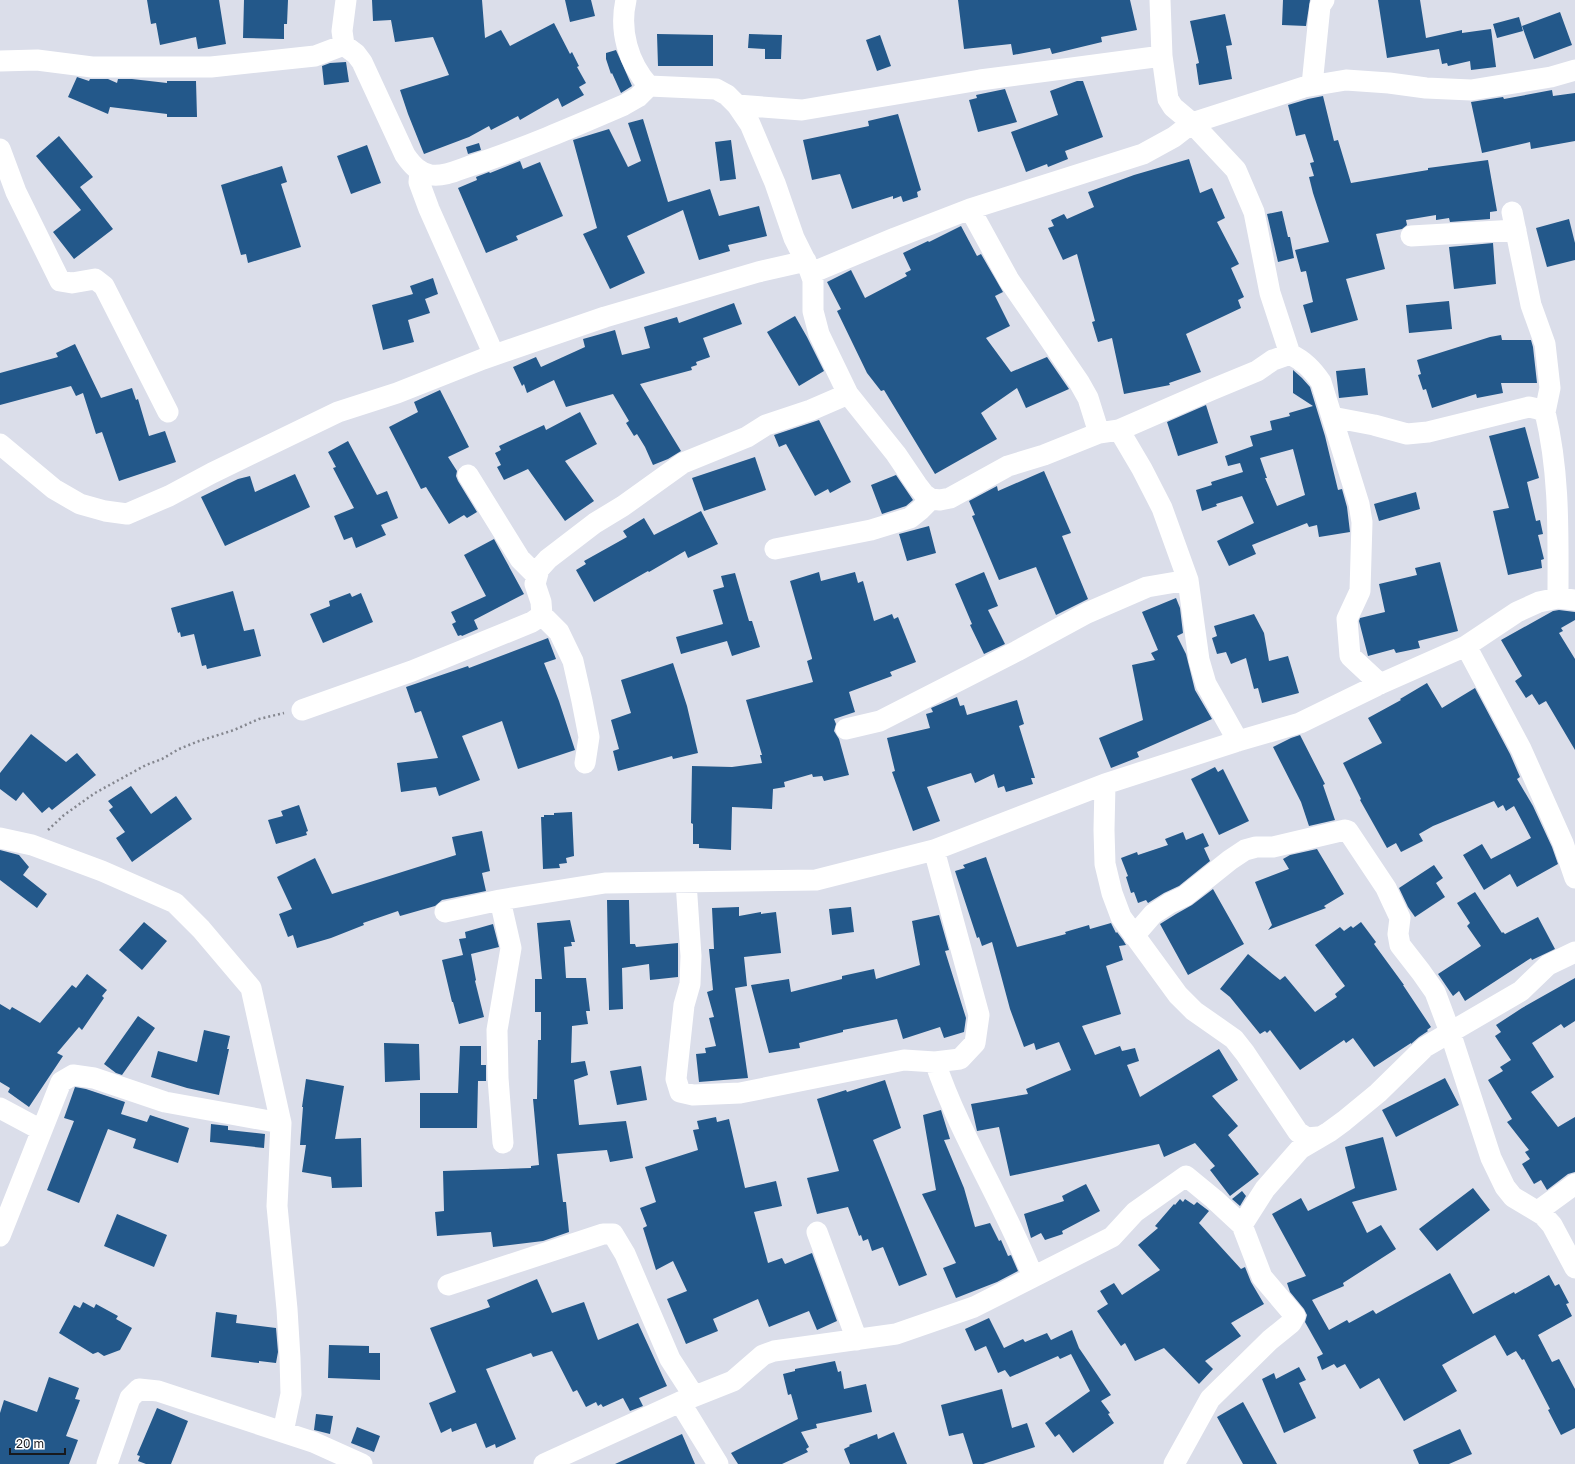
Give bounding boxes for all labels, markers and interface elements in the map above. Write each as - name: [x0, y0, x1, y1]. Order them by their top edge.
- scale bar: [10, 1430, 65, 1456]
- text: 20 m: [16, 1436, 44, 1451]

